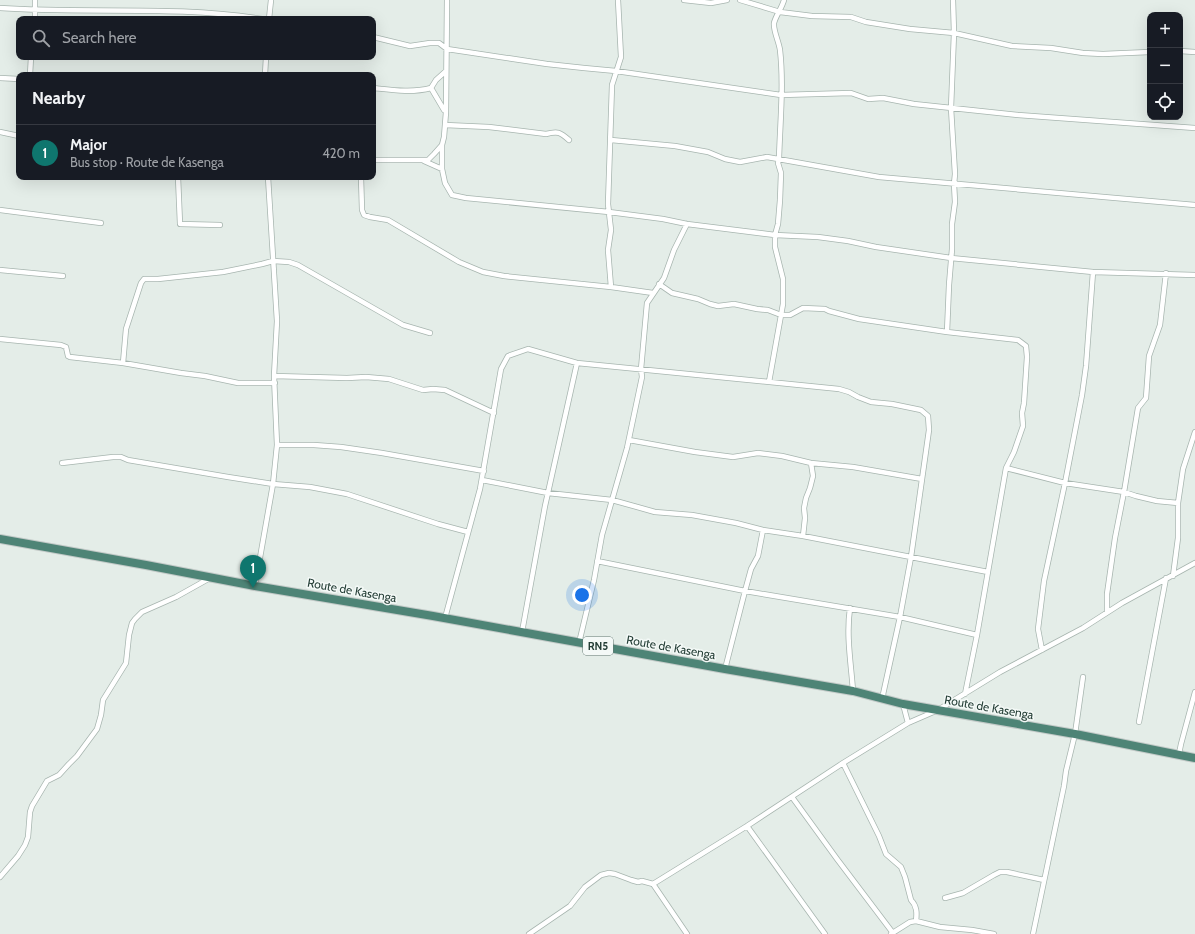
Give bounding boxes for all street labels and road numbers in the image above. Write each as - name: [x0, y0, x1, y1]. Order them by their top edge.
- street label: Route de Kasenga: [306, 575, 398, 605]
- street label: Route de Kasenga: [625, 632, 717, 662]
- road number: RN5: [583, 637, 613, 655]
- street label: Route de Kasenga: [943, 692, 1035, 722]

